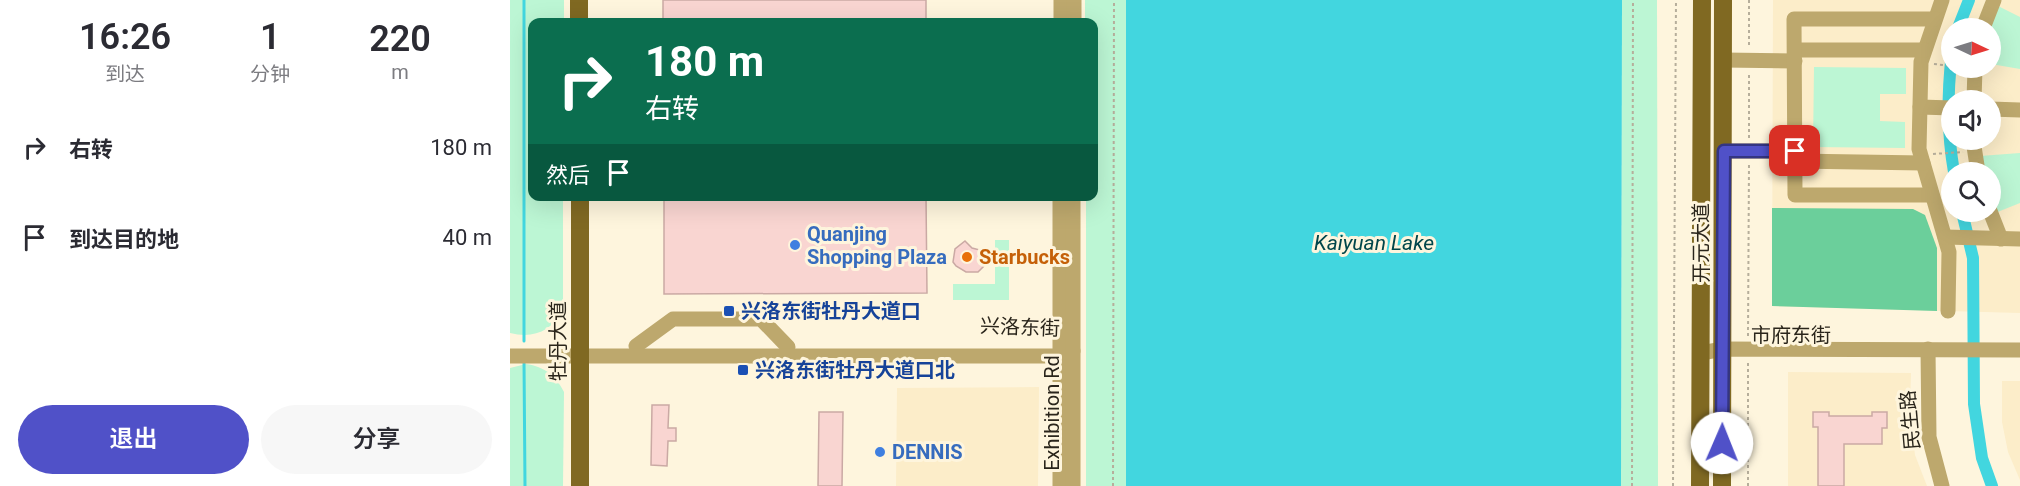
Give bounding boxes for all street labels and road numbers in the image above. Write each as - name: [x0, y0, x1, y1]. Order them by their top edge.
- street label: 开元大道: [1689, 203, 1713, 283]
- street label: 牡丹大道: [546, 301, 570, 381]
- street label: 兴洛东街: [980, 314, 1060, 340]
- street label: 市府东街: [1751, 323, 1831, 347]
- street label: Exhibition Rd: [1040, 355, 1064, 471]
- street label: 民生路: [1895, 389, 1925, 451]

